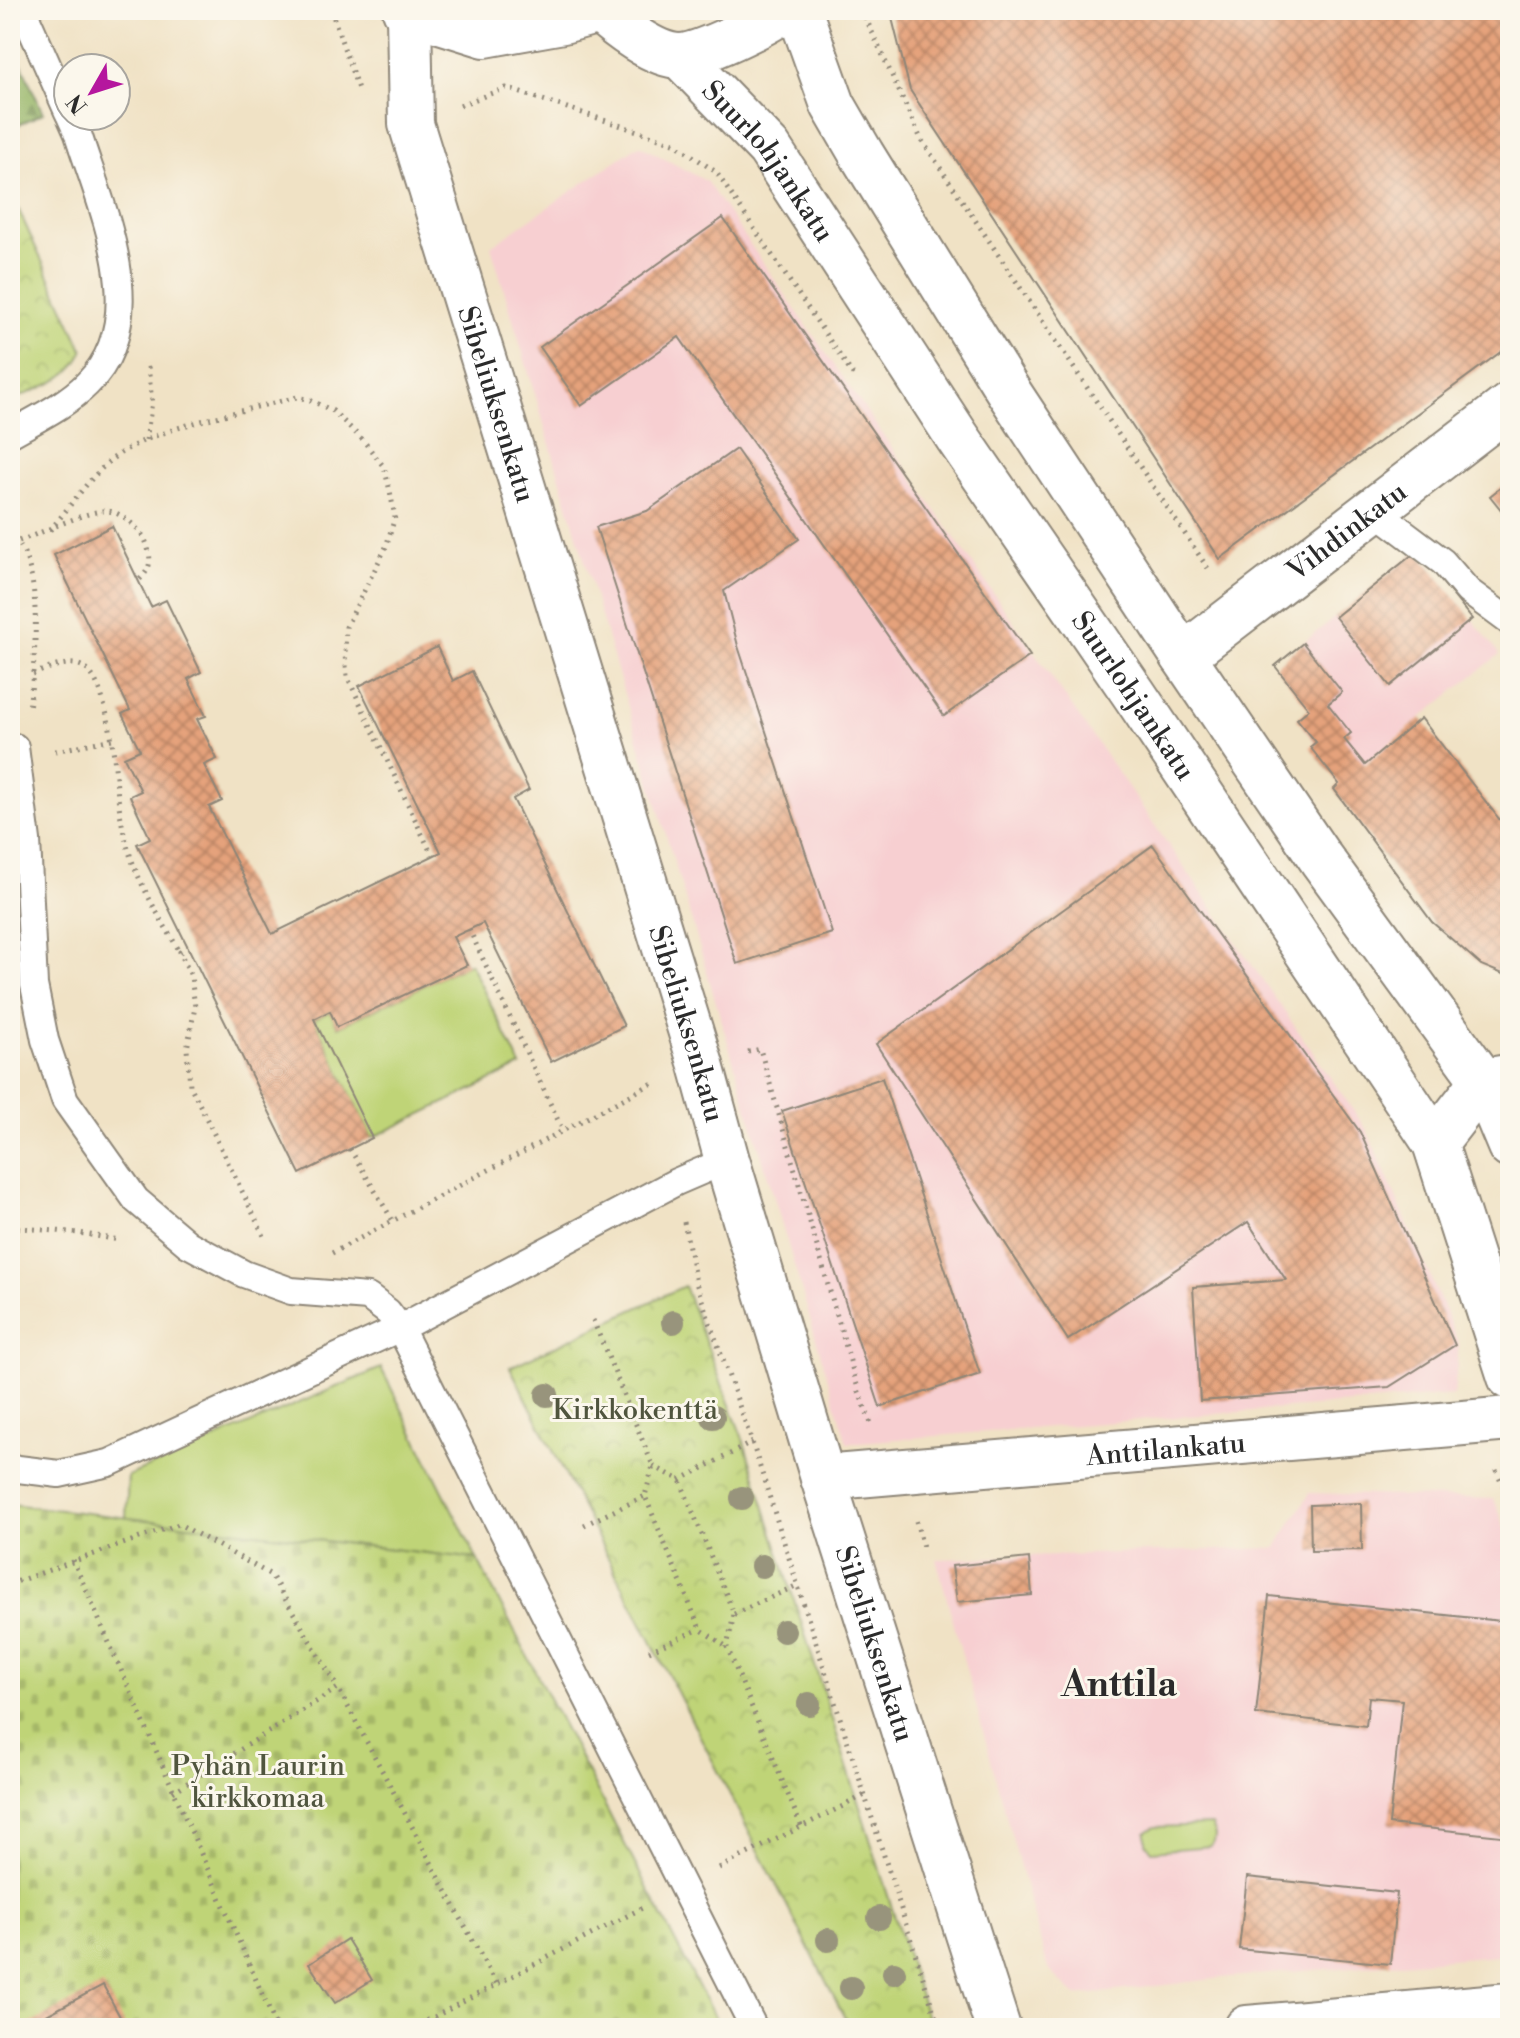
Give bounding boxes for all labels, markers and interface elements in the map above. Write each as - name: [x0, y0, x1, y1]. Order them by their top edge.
- north arrow: [52, 52, 132, 132]
- street label: Suurlohjankatu: [694, 74, 841, 249]
- text: N: [61, 88, 94, 119]
- street label: Sibeliuksenkatu: [449, 302, 543, 507]
- street label: Vihdinkatu: [1280, 475, 1414, 589]
- street label: Suurlohjankatu: [1063, 605, 1203, 787]
- street label: Sibeliuksenkatu: [640, 921, 732, 1126]
- park label: Kirkkokenttä: [552, 1393, 719, 1428]
- street label: Anttilankatu: [1084, 1426, 1247, 1474]
- street label: Sibeliuksenkatu: [827, 1542, 922, 1746]
- district label: Anttila: [1060, 1663, 1178, 1708]
- park label: Pyhän Laurin kirkkomaa: [171, 1749, 345, 1816]

